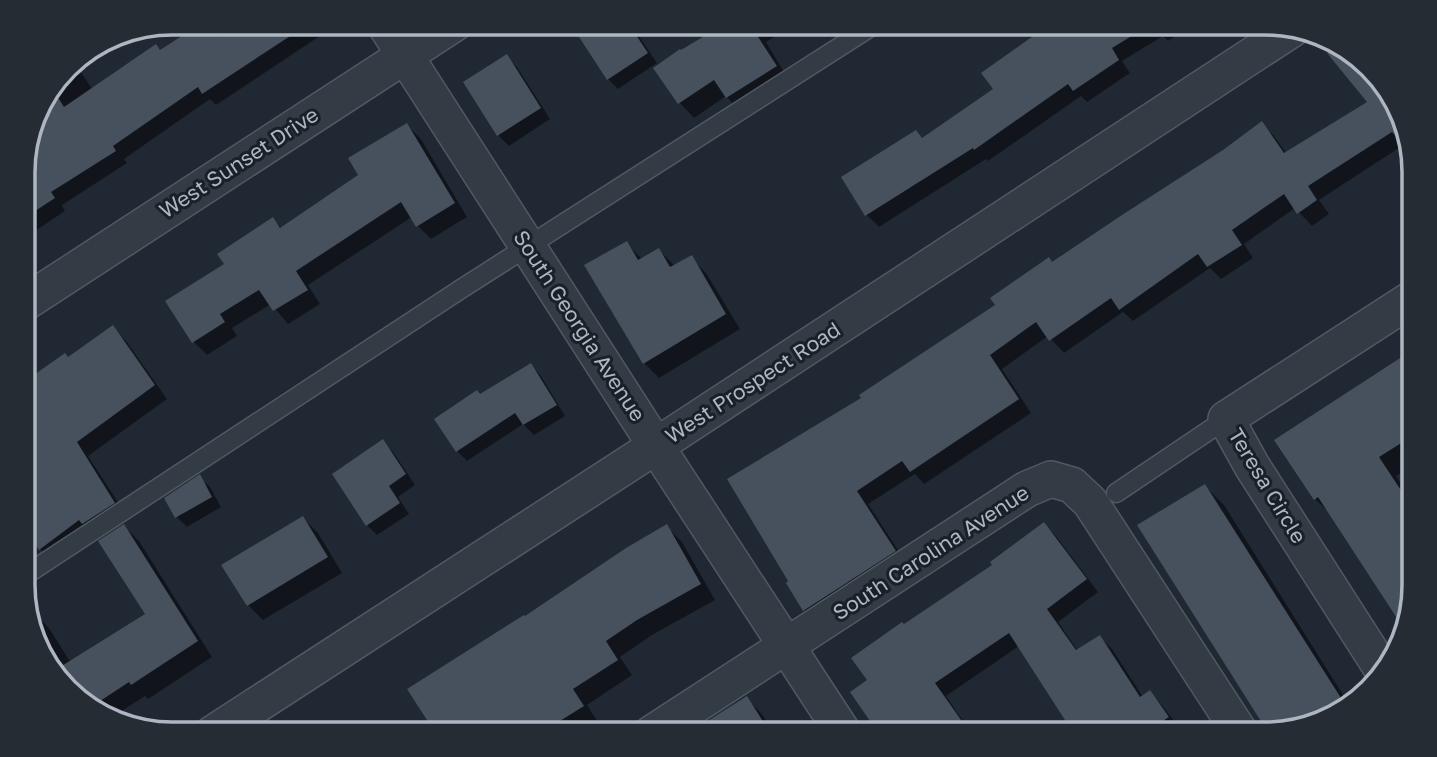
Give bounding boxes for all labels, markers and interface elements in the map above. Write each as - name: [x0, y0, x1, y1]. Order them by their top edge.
- street label: West Sunset Drive: [154, 101, 323, 223]
- street label: South Georgia Avenue: [508, 225, 651, 426]
- street label: West Prospect Road: [660, 316, 845, 448]
- street label: Teresa Circle: [1223, 423, 1312, 548]
- street label: South Carolina Avenue: [828, 479, 1033, 625]

